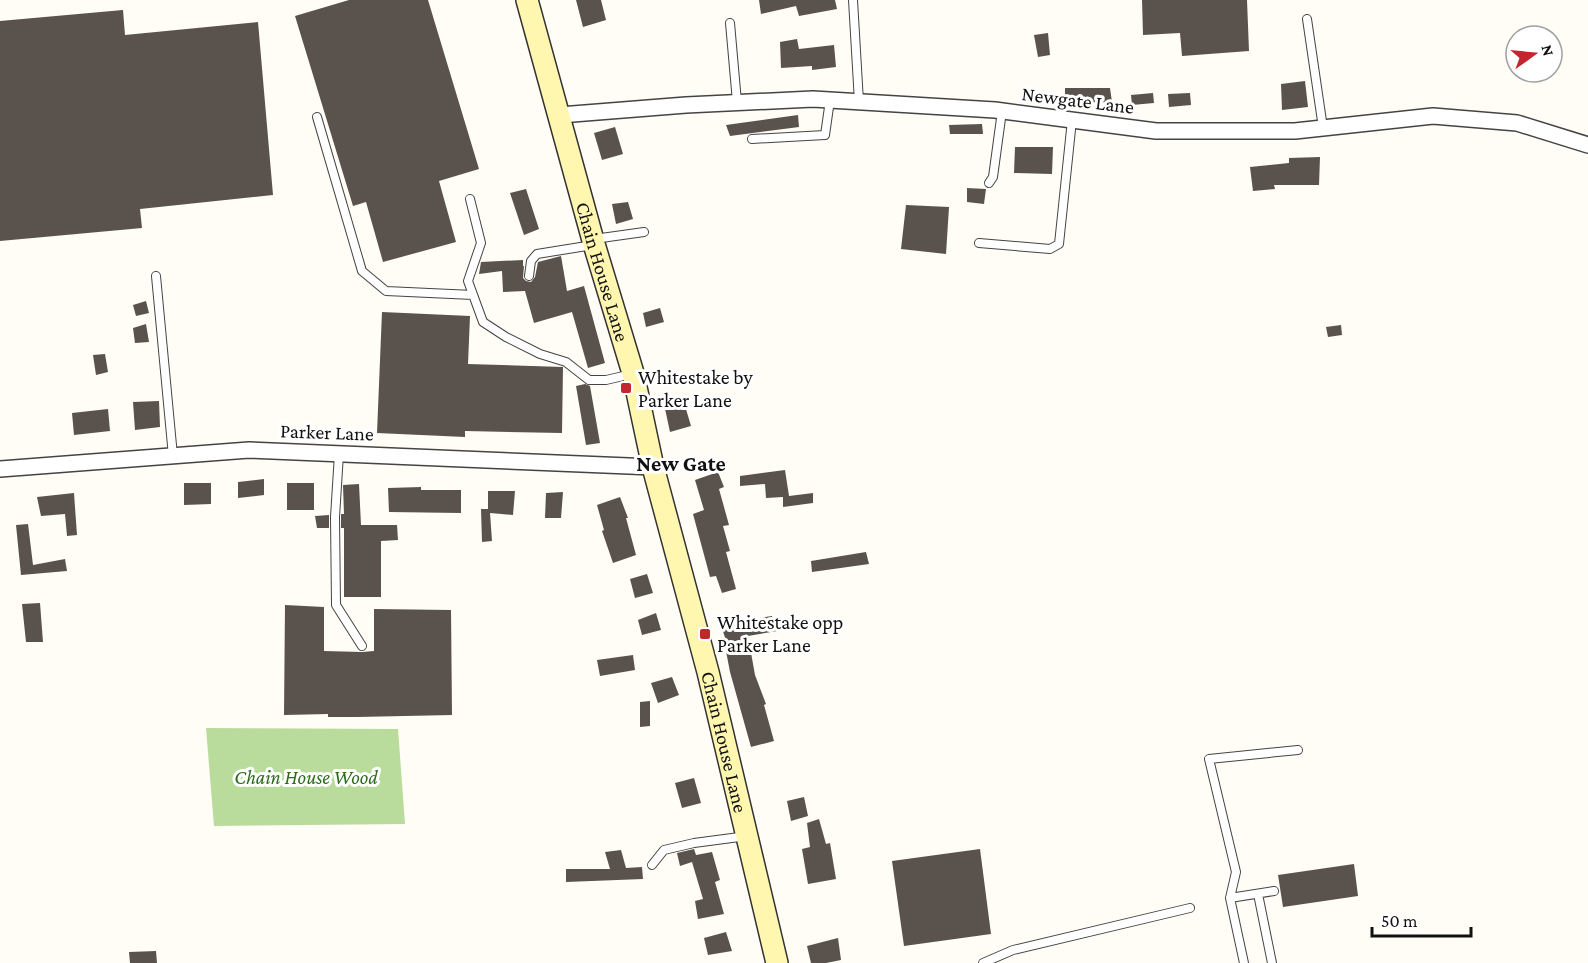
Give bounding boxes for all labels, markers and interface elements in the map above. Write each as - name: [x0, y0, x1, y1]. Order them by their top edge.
- north arrow: [1504, 24, 1564, 84]
- text: N: [1538, 43, 1558, 58]
- street label: Newgate Lane: [1020, 82, 1136, 119]
- street label: Chain House Lane: [572, 199, 634, 344]
- place label: Whitestake by Parker Lane: [638, 366, 753, 411]
- marker: Whitestake by Parker Lane: [619, 381, 633, 395]
- street label: Parker Lane: [280, 419, 374, 445]
- district label: New Gate: [636, 451, 726, 476]
- place label: Whitestake opp Parker Lane: [717, 611, 843, 656]
- marker: Whitestake opp Parker Lane: [698, 627, 712, 641]
- street label: Chain House Lane: [697, 669, 752, 815]
- park label: Chain House Wood: [234, 766, 378, 788]
- scale bar: [1372, 900, 1471, 938]
- text: 50 m: [1381, 911, 1418, 931]

